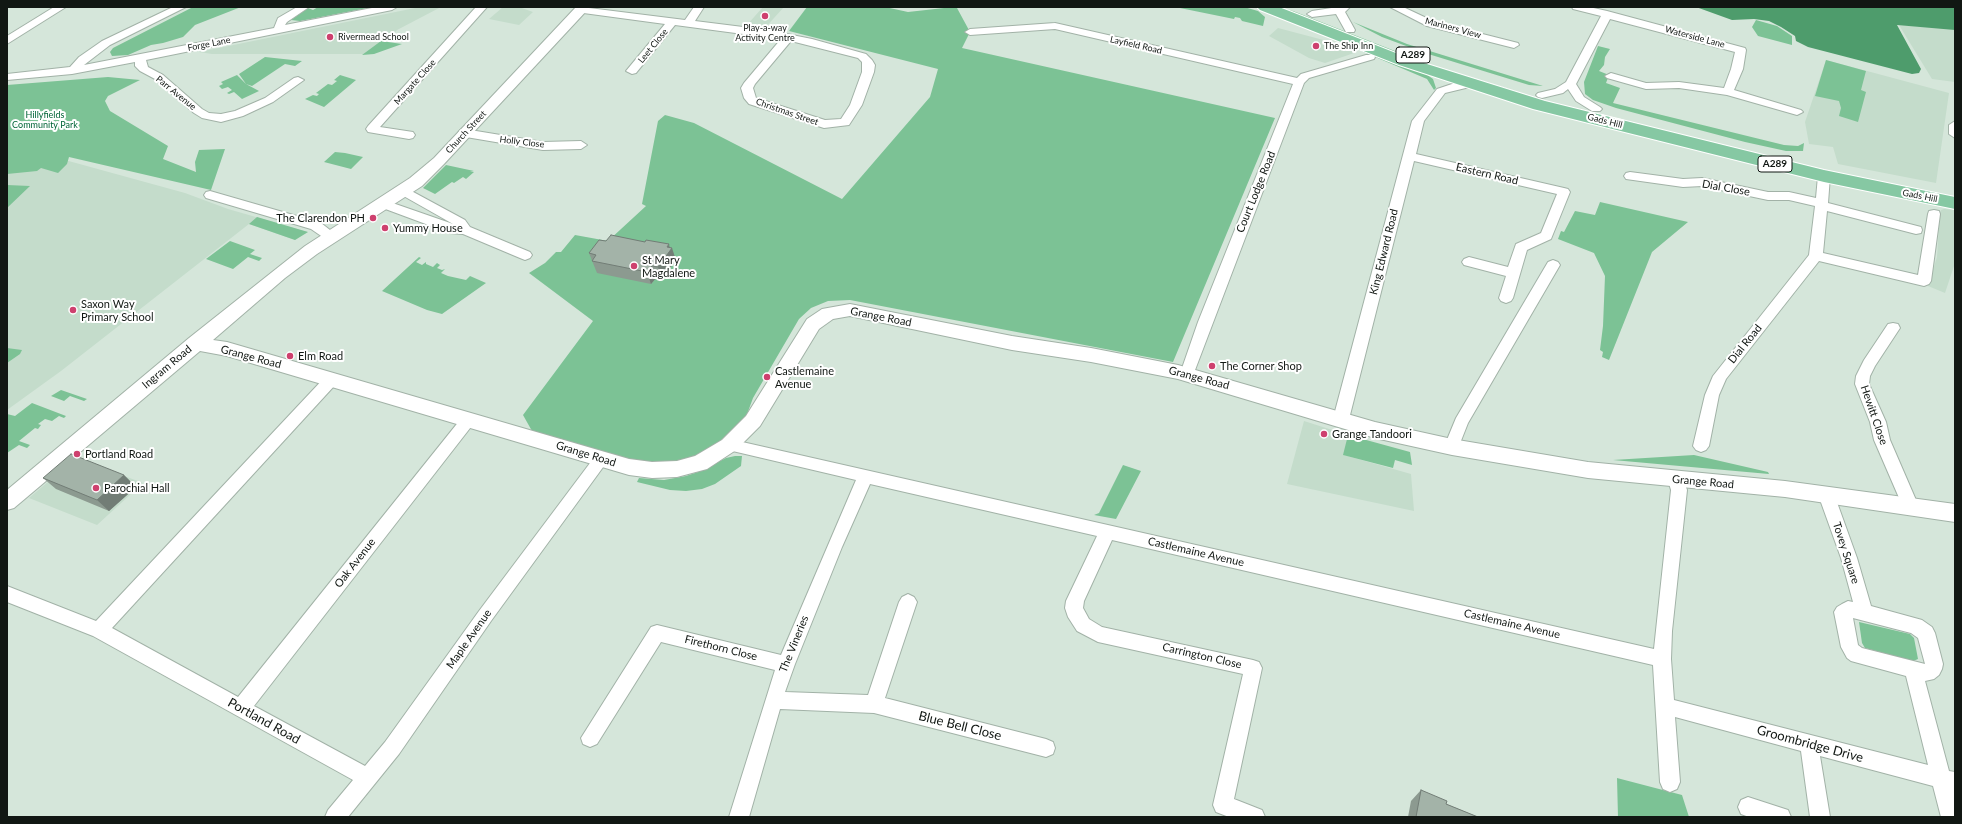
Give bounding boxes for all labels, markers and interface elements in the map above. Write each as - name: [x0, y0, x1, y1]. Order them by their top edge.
- marker: Play-a-way Activity Centre: [760, 11, 770, 21]
- street label: Mariners View: [1424, 15, 1482, 41]
- place label: Play-a-way Activity Centre: [735, 23, 795, 44]
- street label: Waterside Lane: [1664, 24, 1726, 50]
- street label: Leet Close: [636, 27, 670, 65]
- marker: Rivermead School: [325, 32, 335, 42]
- place label: Rivermead School: [338, 32, 409, 42]
- street label: Layfield Road: [1109, 34, 1163, 56]
- street label: Forge Lane: [187, 35, 231, 53]
- marker: The Ship Inn: [1311, 41, 1321, 51]
- place label: The Ship Inn: [1324, 41, 1373, 51]
- road number: A289: [1396, 47, 1430, 63]
- street label: Margate Close: [392, 57, 438, 107]
- street label: Parr Avenue: [154, 74, 198, 112]
- street label: Christmas Street: [754, 96, 820, 128]
- street label: Church Street: [443, 108, 489, 156]
- park label: Hillyfields Community Park: [12, 110, 78, 131]
- street label: Gads Hill: [1586, 111, 1624, 131]
- street label: Holly Close: [499, 134, 545, 150]
- street label: Court Lodge Road: [1234, 149, 1278, 235]
- road number: A289: [1758, 156, 1792, 172]
- street label: Eastern Road: [1455, 160, 1519, 188]
- street label: Dial Close: [1701, 177, 1751, 199]
- street label: Gads Hill: [1902, 187, 1938, 205]
- street label: King Edward Road: [1367, 208, 1401, 296]
- place label: The Clarendon PH: [276, 211, 365, 225]
- marker: The Clarendon PH: [368, 213, 378, 223]
- place label: Yummy House: [393, 221, 463, 235]
- marker: Yummy House: [380, 223, 390, 233]
- place label: St Mary Magdalene: [642, 253, 695, 279]
- marker: St Mary Magdalene: [629, 261, 639, 271]
- place label: Saxon Way Primary School: [81, 297, 154, 323]
- marker: Saxon Way Primary School: [68, 305, 78, 315]
- street label: Grange Road: [849, 305, 913, 329]
- street label: Dial Road: [1725, 322, 1765, 366]
- street label: Ingram Road: [140, 342, 194, 392]
- street label: Grange Road: [219, 343, 283, 371]
- place label: Elm Road: [298, 349, 343, 363]
- marker: Elm Road: [285, 351, 295, 361]
- place label: The Corner Shop: [1220, 359, 1302, 373]
- marker: The Corner Shop: [1207, 361, 1217, 371]
- place label: Castlemaine Avenue: [775, 364, 834, 390]
- street label: Grange Road: [1167, 364, 1231, 392]
- marker: Castlemaine Avenue: [762, 372, 772, 382]
- street label: Hewitt Close: [1858, 383, 1890, 447]
- place label: Grange Tandoori: [1332, 427, 1412, 441]
- marker: Grange Tandoori: [1319, 429, 1329, 439]
- street label: Grange Road: [554, 439, 618, 469]
- place label: Portland Road: [85, 447, 153, 461]
- marker: Portland Road: [72, 449, 82, 459]
- street label: Grange Road: [1671, 473, 1735, 491]
- place label: Parochial Hall: [104, 481, 170, 495]
- marker: Parochial Hall: [91, 483, 101, 493]
- street label: Tovey Square: [1830, 520, 1862, 586]
- street label: Castlemaine Avenue: [1147, 535, 1245, 569]
- street label: Oak Avenue: [332, 536, 378, 590]
- street label: Maple Avenue: [444, 607, 494, 671]
- street label: Castlemaine Avenue: [1463, 607, 1561, 641]
- street label: The Vineries: [777, 614, 811, 674]
- street label: Firethorn Close: [683, 633, 759, 663]
- street label: Carrington Close: [1161, 640, 1243, 672]
- street label: Portland Road: [225, 695, 303, 747]
- street label: Blue Bell Close: [917, 708, 1003, 744]
- street label: Groombridge Drive: [1755, 722, 1865, 766]

